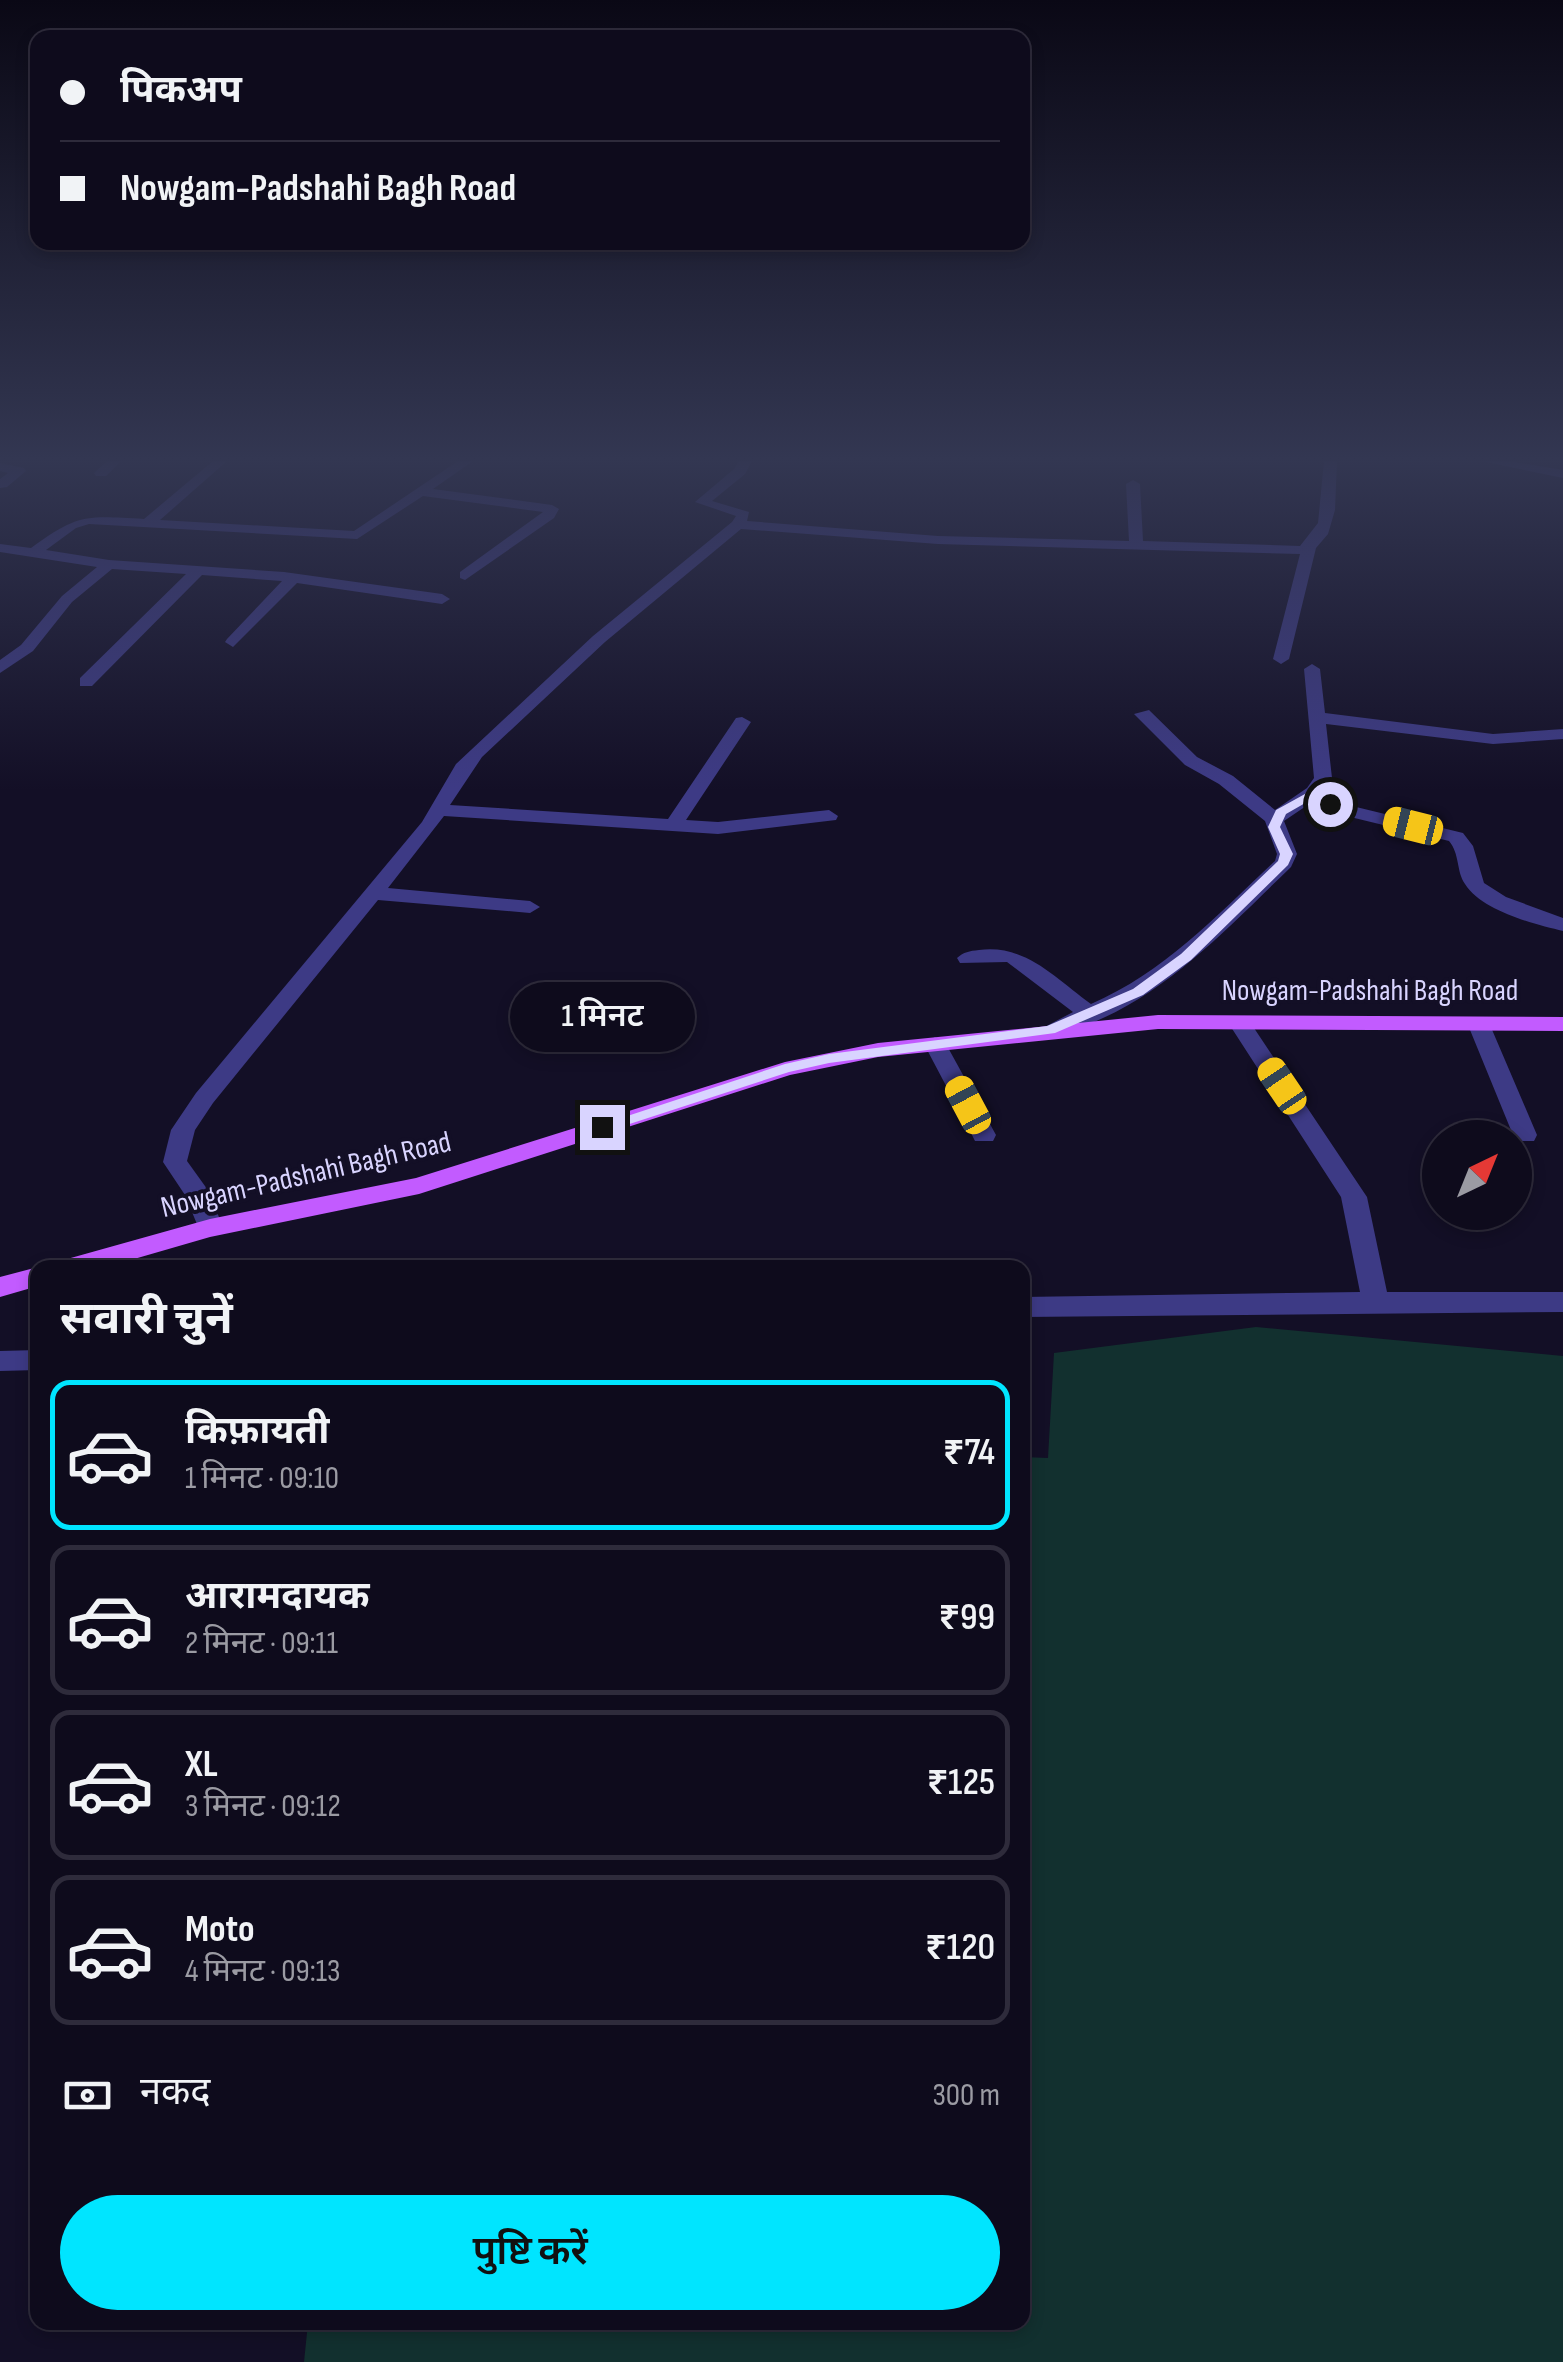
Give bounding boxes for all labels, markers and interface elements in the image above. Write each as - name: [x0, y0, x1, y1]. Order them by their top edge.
- text: पिकअप: [120, 68, 242, 113]
- text: Nowgam-Padshahi Bagh Road: [120, 166, 516, 211]
- route start: [1308, 782, 1353, 827]
- car: [1380, 804, 1446, 848]
- street label: Nowgam-Padshahi Bagh Road: [1222, 973, 1518, 1009]
- callout: 1 मिनट: [510, 982, 694, 1052]
- text: 1 मिनट: [562, 997, 643, 1036]
- car: [1253, 1053, 1311, 1119]
- car: [941, 1071, 995, 1139]
- route end: [580, 1105, 625, 1150]
- north arrow: [1422, 1120, 1532, 1230]
- map controls: [1422, 1120, 1532, 1230]
- street label: Nowgam-Padshahi Bagh Road: [157, 1124, 455, 1226]
- text: सवारी चुनें: [60, 1292, 233, 1347]
- text: किफ़ायती: [185, 1409, 329, 1454]
- icon: car: [65, 1410, 155, 1500]
- text: ₹74: [943, 1430, 995, 1475]
- text: 1 मिनट · 09:10: [185, 1459, 339, 1498]
- text: आरामदायक: [185, 1574, 369, 1619]
- icon: car: [65, 1575, 155, 1665]
- text: ₹99: [939, 1595, 995, 1640]
- text: 2 मिनट · 09:11: [185, 1624, 338, 1663]
- icon: car: [65, 1740, 155, 1830]
- text: XL: [185, 1742, 218, 1787]
- text: ₹125: [927, 1760, 995, 1805]
- text: 3 मिनट · 09:12: [185, 1787, 341, 1826]
- icon: car: [65, 1905, 155, 1995]
- text: Moto: [185, 1907, 255, 1952]
- text: ₹120: [925, 1925, 995, 1970]
- text: 4 मिनट · 09:13: [185, 1952, 340, 1991]
- icon: cash: [60, 2068, 115, 2123]
- text: नकद: [140, 2070, 210, 2115]
- text: 300 m: [932, 2076, 1000, 2115]
- button: पुष्टि करें: [60, 2195, 1000, 2310]

